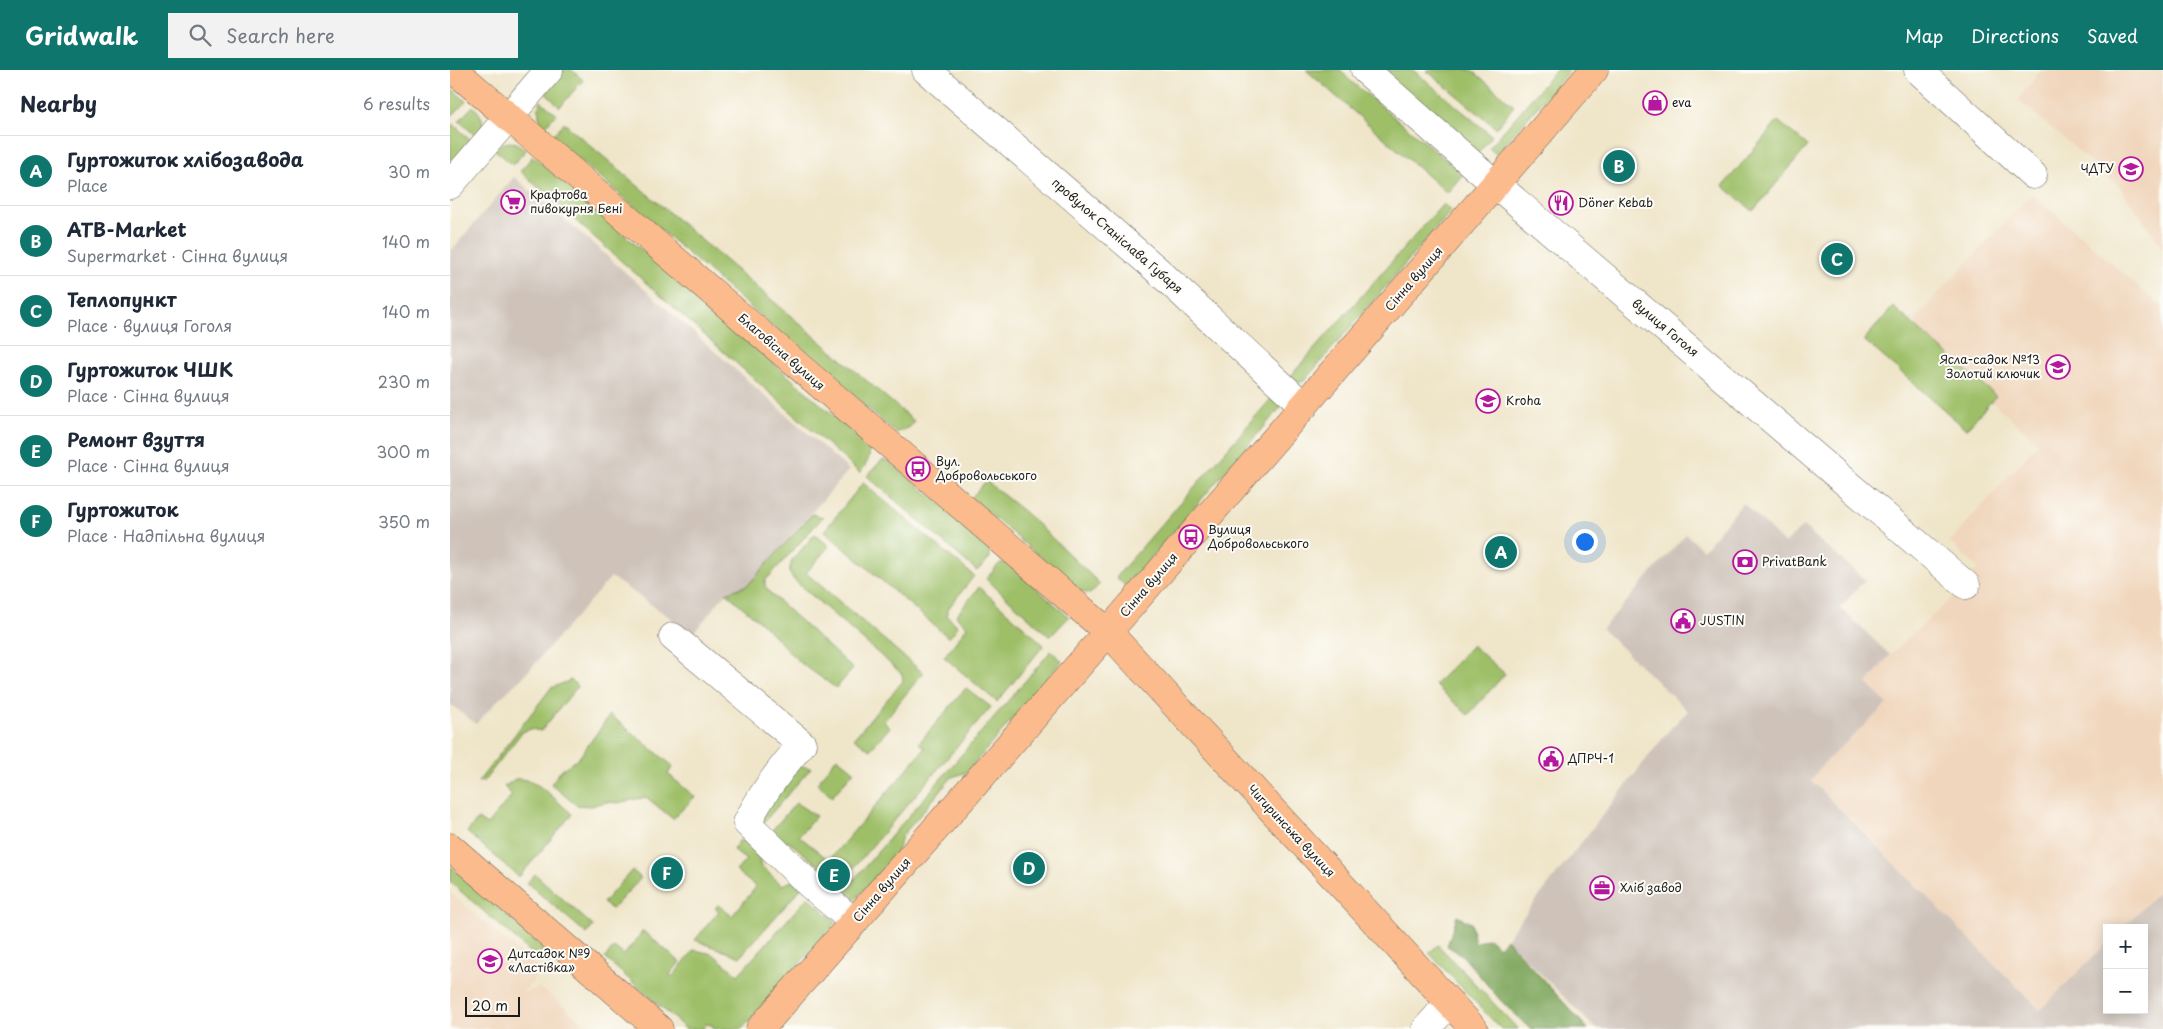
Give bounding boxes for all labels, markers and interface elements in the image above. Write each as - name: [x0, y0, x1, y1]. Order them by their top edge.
- search box: [168, 13, 518, 58]
- text: Gridwalk: [25, 17, 138, 53]
- icon: search: [186, 21, 214, 49]
- text: Search here: [226, 21, 335, 49]
- text: Map: [1905, 22, 1943, 49]
- text: Directions: [1971, 22, 2059, 49]
- text: Saved: [2087, 22, 2138, 49]
- text: Nearby: [20, 87, 97, 119]
- shop icon: eva: [1642, 90, 1668, 116]
- text: 6 results: [363, 91, 430, 115]
- place label: eva: [1672, 93, 1692, 111]
- text: Гуртожиток хлібозавода: [67, 145, 304, 173]
- pin: B: [1603, 147, 1635, 185]
- school or university icon: ЧДТУ: [2118, 156, 2144, 182]
- text: A: [30, 159, 42, 183]
- text: 30 m: [388, 159, 430, 183]
- place label: ЧДТУ: [2080, 159, 2114, 177]
- text: Place: [67, 173, 108, 197]
- street label: провулок Станіслава Губаря: [1048, 173, 1187, 297]
- place label: Крафтова пивокурня Бені: [530, 185, 623, 217]
- supermarket icon: Крафтова пивокурня Бені: [500, 189, 526, 215]
- restaurant icon: Döner Kebab: [1548, 190, 1574, 216]
- place label: Döner Kebab: [1578, 193, 1653, 211]
- text: ATB-Market: [67, 215, 187, 243]
- text: B: [31, 229, 41, 253]
- text: 140 m: [382, 229, 430, 253]
- pin: C: [1821, 240, 1853, 278]
- street label: Сінна вулиця: [1380, 242, 1446, 315]
- text: Supermarket · Сінна вулиця: [67, 243, 288, 267]
- text: Теплопункт: [67, 285, 177, 313]
- street label: вулиця Гоголя: [1628, 294, 1703, 361]
- text: C: [30, 299, 42, 323]
- text: 140 m: [382, 299, 430, 323]
- street label: Благовісна вулиця: [734, 308, 829, 394]
- text: Place · вулиця Гоголя: [67, 313, 232, 337]
- place label: Ясла-садок №13 Золотий ключик: [1940, 350, 2041, 382]
- school or university icon: Ясла-садок №13 Золотий ключик: [2045, 354, 2071, 380]
- text: Гуртожиток ЧШК: [67, 355, 233, 383]
- text: D: [30, 369, 42, 393]
- text: 230 m: [378, 369, 430, 393]
- text: Place · Сінна вулиця: [67, 383, 230, 407]
- school or university icon: Kroha: [1475, 388, 1501, 414]
- place label: Kroha: [1506, 391, 1542, 409]
- text: Ремонт взуття: [67, 425, 205, 453]
- text: E: [31, 439, 41, 463]
- text: 300 m: [376, 439, 430, 463]
- place label: Вул. Добровольського: [935, 452, 1037, 484]
- text: Place · Сінна вулиця: [67, 453, 230, 477]
- bus stop icon: Вул. Добровольського: [905, 456, 931, 482]
- text: Гуртожиток: [67, 495, 179, 523]
- text: F: [31, 509, 41, 533]
- text: 350 m: [378, 509, 430, 533]
- place label: Вулиця Добровольського: [1207, 520, 1309, 552]
- text: Place · Надпільна вулиця: [67, 523, 266, 547]
- bus stop icon: Вулиця Добровольського: [1178, 524, 1204, 550]
- your location: [1572, 529, 1598, 555]
- pin: A: [1485, 533, 1517, 571]
- street label: Сінна вулиця: [1115, 548, 1181, 621]
- bank icon: PrivatBank: [1732, 549, 1758, 575]
- place label: PrivatBank: [1762, 552, 1827, 570]
- public building icon: JUSTIN: [1670, 608, 1696, 634]
- place label: JUSTIN: [1700, 611, 1745, 629]
- public building icon: ДПРЧ-1: [1538, 746, 1564, 772]
- place label: ДПРЧ-1: [1567, 749, 1614, 767]
- street label: Чигиринська вулиця: [1244, 780, 1340, 881]
- pin: D: [1013, 849, 1045, 887]
- street label: Сінна вулиця: [848, 853, 914, 926]
- pin: F: [651, 854, 683, 892]
- pin: E: [818, 856, 850, 894]
- office icon: Хліб завод: [1589, 875, 1615, 901]
- place label: Хліб завод: [1620, 878, 1682, 896]
- map controls: [2103, 924, 2148, 1014]
- button: +: [2103, 924, 2148, 969]
- place label: Дитсадок №9 «Ластівка»: [507, 944, 590, 976]
- school or university icon: Дитсадок №9 «Ластівка»: [477, 948, 503, 974]
- button: −: [2103, 969, 2148, 1014]
- scale bar: [465, 994, 520, 1017]
- text: 20 m: [472, 995, 508, 1016]

